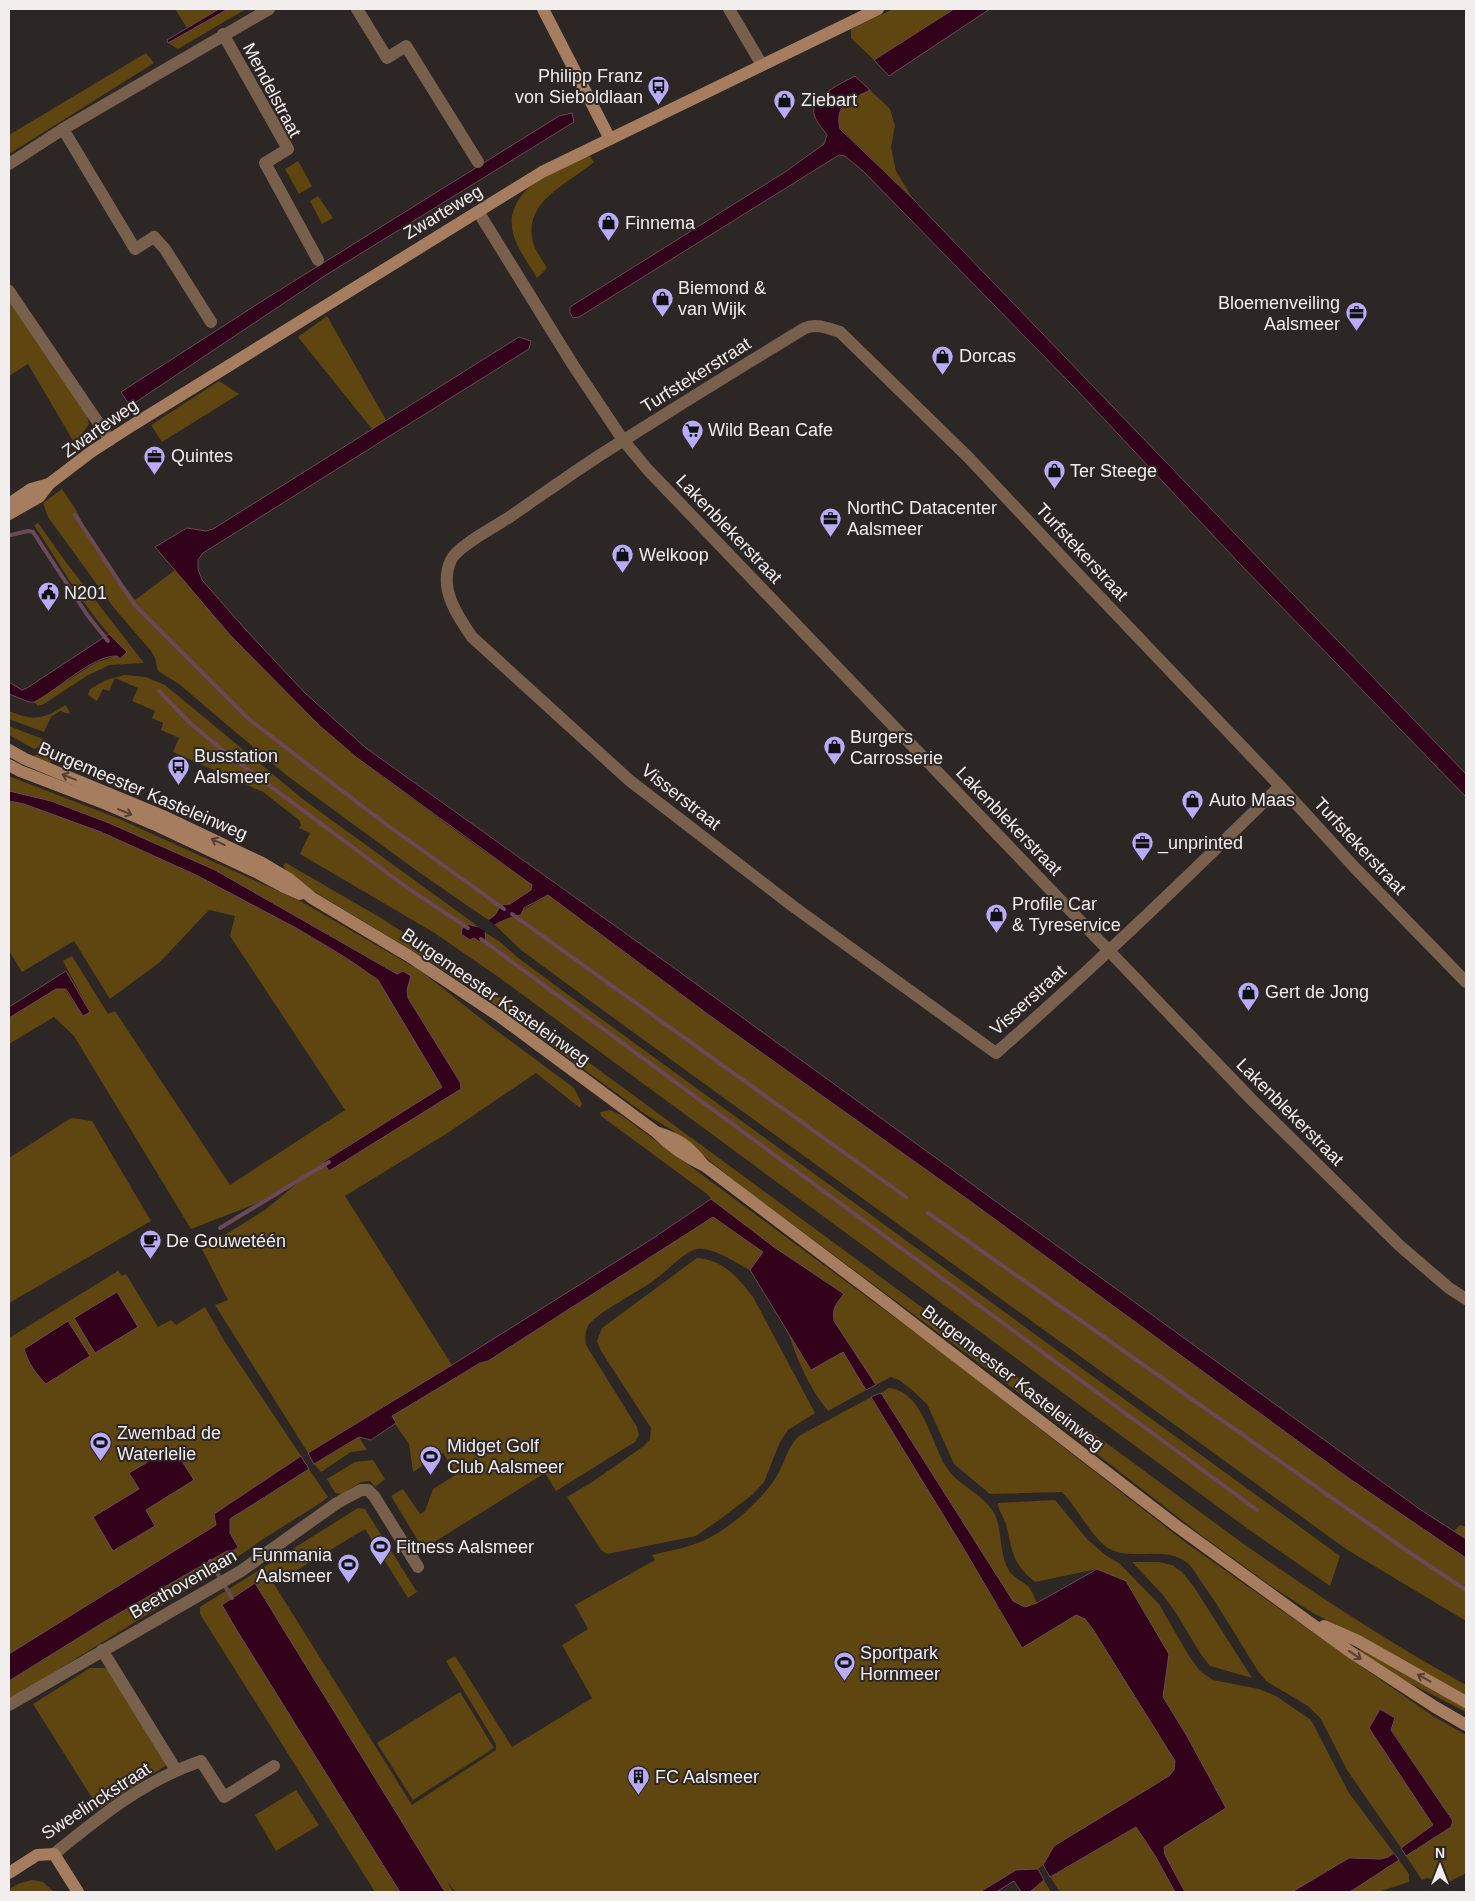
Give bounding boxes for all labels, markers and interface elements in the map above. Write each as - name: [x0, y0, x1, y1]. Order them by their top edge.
- street label: Mendelstraat: [239, 39, 305, 141]
- place label: Philipp Franz von Sieboldlaan: [515, 66, 643, 107]
- bus stop icon: Philipp Franz von Sieboldlaan: [647, 74, 671, 105]
- shop icon: Ziebart: [773, 88, 797, 119]
- place label: Ziebart: [801, 90, 857, 110]
- street label: Zwarteweg: [400, 181, 486, 243]
- shop icon: Finnema: [597, 211, 621, 242]
- place label: Finnema: [625, 213, 696, 233]
- place label: Biemond & van Wijk: [678, 278, 766, 319]
- shop icon: Biemond & van Wijk: [650, 286, 674, 317]
- place label: Bloemenveiling Aalsmeer: [1218, 293, 1340, 334]
- office icon: Bloemenveiling Aalsmeer: [1344, 301, 1368, 332]
- street label: Turfstekerstraat: [638, 333, 754, 417]
- shop icon: Dorcas: [931, 344, 955, 375]
- place label: Dorcas: [959, 346, 1016, 366]
- street label: Zwarteweg: [58, 395, 142, 461]
- supermarket icon: Wild Bean Cafe: [680, 418, 704, 449]
- place label: Wild Bean Cafe: [708, 420, 833, 440]
- office icon: Quintes: [143, 444, 167, 475]
- place label: Quintes: [171, 446, 233, 466]
- shop icon: Ter Steege: [1042, 459, 1066, 490]
- place label: Ter Steege: [1070, 461, 1157, 481]
- street label: Lakenblekerstraat: [672, 471, 786, 587]
- place label: NorthC Datacenter Aalsmeer: [847, 498, 997, 539]
- street label: Turfstekerstraat: [1032, 499, 1132, 605]
- office icon: NorthC Datacenter Aalsmeer: [819, 506, 843, 537]
- shop icon: Welkoop: [611, 543, 635, 574]
- place label: Welkoop: [639, 545, 709, 565]
- public building icon: N201: [36, 581, 60, 612]
- place label: N201: [64, 583, 107, 603]
- place label: Burgers Carrosserie: [850, 727, 943, 768]
- shop icon: Burgers Carrosserie: [822, 735, 846, 766]
- street label: Burgemeester Kasteleinweg: [35, 738, 251, 844]
- place label: Busstation Aalsmeer: [194, 746, 278, 787]
- bus stop icon: Busstation Aalsmeer: [166, 754, 190, 785]
- street label: Visserstraat: [638, 760, 724, 834]
- street label: Lakenblekerstraat: [952, 763, 1066, 879]
- one-way arrow: [62, 772, 77, 781]
- shop icon: Auto Maas: [1181, 788, 1205, 819]
- place label: Auto Maas: [1209, 790, 1295, 810]
- street label: Turfstekerstraat: [1310, 793, 1410, 899]
- one-way arrow: [117, 808, 132, 818]
- office icon: _unprinted: [1130, 831, 1154, 862]
- place label: _unprinted: [1157, 833, 1243, 854]
- one-way arrow: [211, 837, 226, 846]
- place label: Profile Car & Tyreservice: [1012, 894, 1121, 935]
- shop icon: Profile Car & Tyreservice: [984, 902, 1008, 933]
- street label: Burgemeester Kasteleinweg: [398, 924, 594, 1070]
- street label: Visserstraat: [986, 961, 1070, 1039]
- shop icon: Gert de Jong: [1237, 980, 1261, 1011]
- place label: Gert de Jong: [1265, 982, 1369, 1002]
- street label: Lakenblekerstraat: [1232, 1054, 1348, 1170]
- cafe icon: De Gouwetéén: [138, 1229, 162, 1260]
- place label: De Gouwetéén: [166, 1231, 286, 1251]
- street label: Burgemeester Kasteleinweg: [918, 1301, 1108, 1455]
- place label: Zwembad de Waterlelie: [117, 1423, 221, 1464]
- sports icon: Zwembad de Waterlelie: [89, 1431, 113, 1462]
- place label: Midget Golf Club Aalsmeer: [447, 1436, 564, 1477]
- sports icon: Midget Golf Club Aalsmeer: [419, 1444, 443, 1475]
- sports icon: Fitness Aalsmeer: [368, 1535, 392, 1566]
- place label: Fitness Aalsmeer: [396, 1537, 534, 1557]
- street label: Beethovenlaan: [126, 1545, 240, 1623]
- place label: Funmania Aalsmeer: [252, 1545, 333, 1586]
- sports icon: Funmania Aalsmeer: [336, 1553, 360, 1584]
- place label: Sportpark Hornmeer: [860, 1643, 940, 1684]
- one-way arrow: [1347, 1650, 1361, 1660]
- sports icon: Sportpark Hornmeer: [832, 1651, 856, 1682]
- one-way arrow: [1416, 1673, 1431, 1683]
- street label: Sweelinckstraat: [38, 1758, 154, 1844]
- building icon: FC Aalsmeer: [627, 1765, 651, 1796]
- place label: FC Aalsmeer: [655, 1767, 759, 1787]
- north arrow: [1415, 1841, 1465, 1891]
- text: N: [1435, 1845, 1445, 1861]

